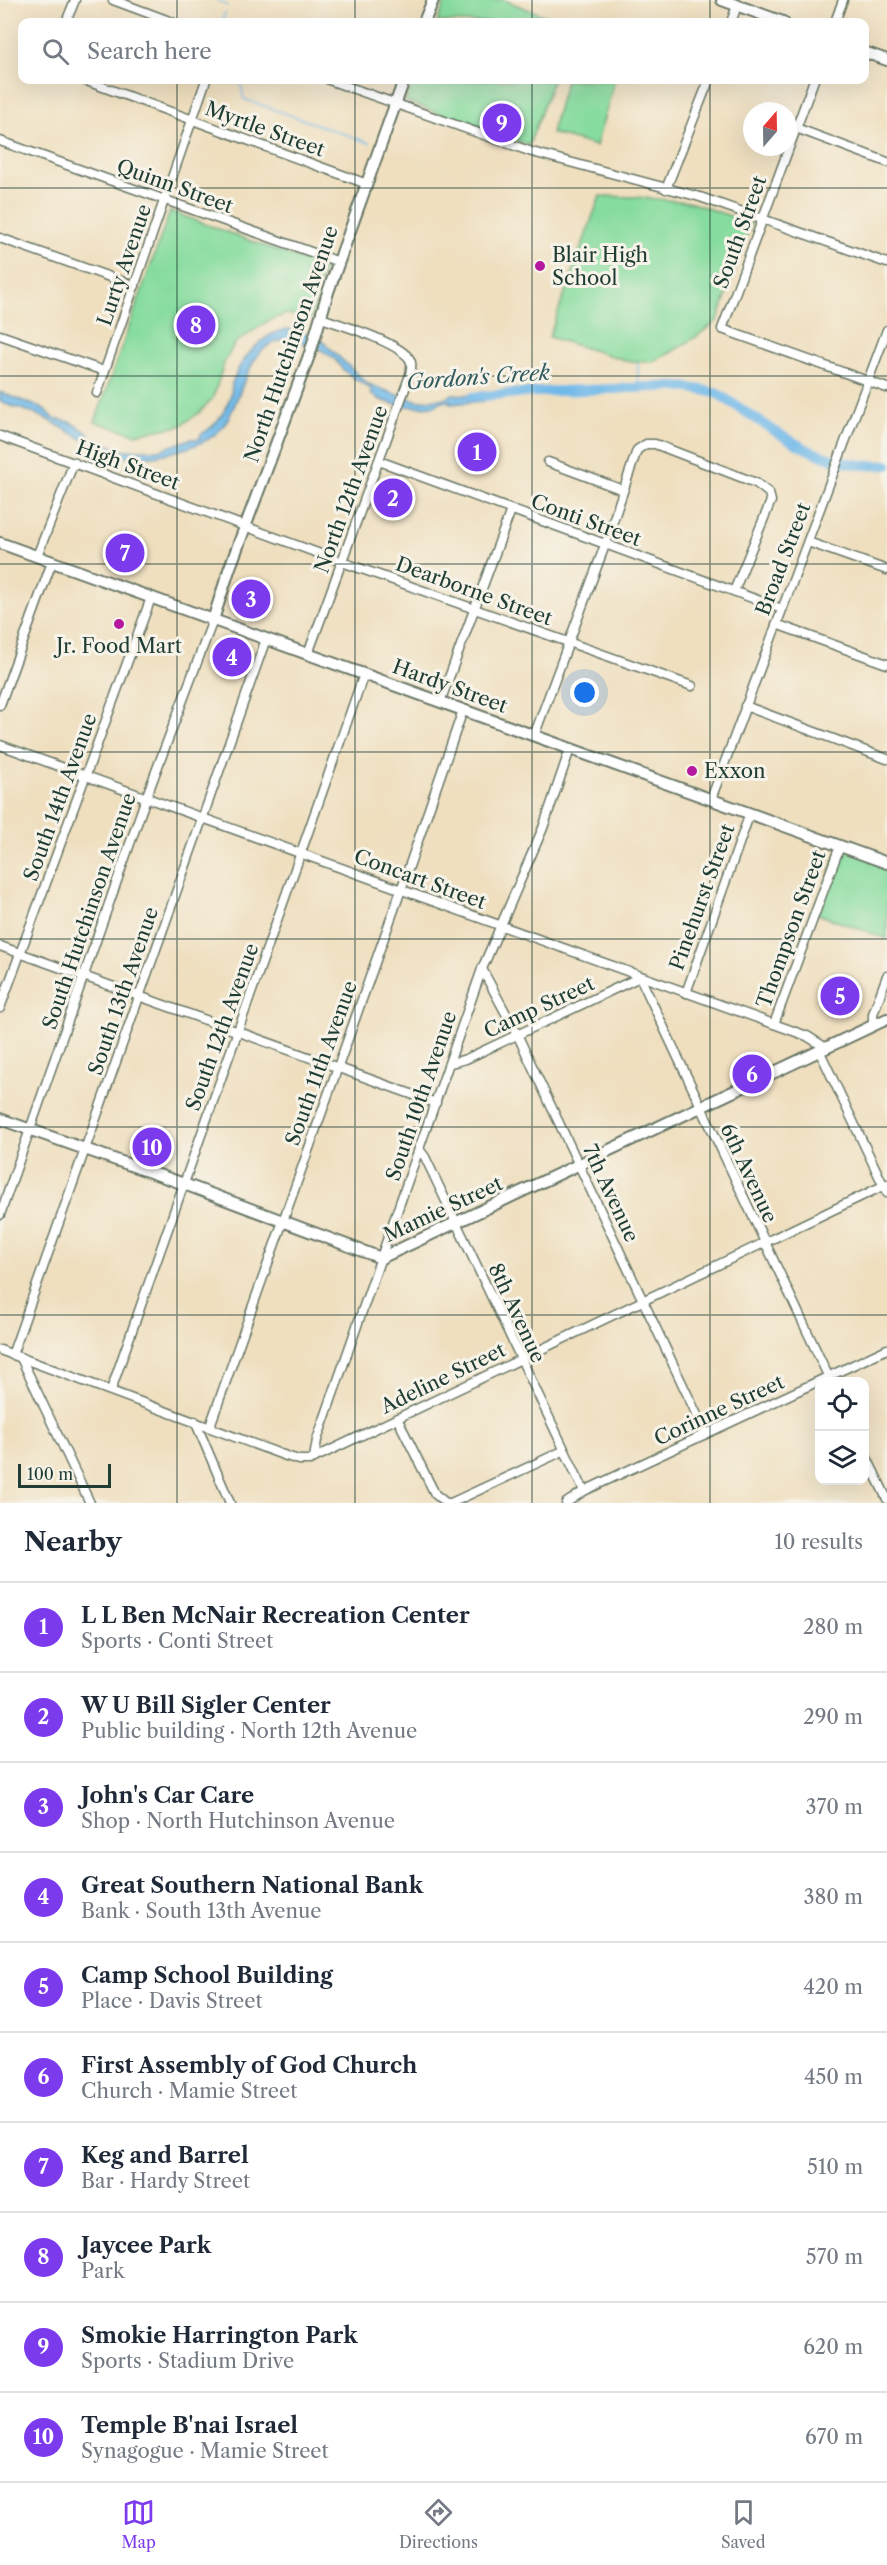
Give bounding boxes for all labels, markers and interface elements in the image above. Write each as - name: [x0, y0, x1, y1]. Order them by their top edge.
- search box: [18, 18, 869, 84]
- icon: search: [39, 35, 72, 68]
- text: Search here: [87, 38, 212, 65]
- street label: Myrtle Street: [202, 96, 328, 162]
- pin: 9: [482, 100, 522, 146]
- north arrow: [743, 102, 797, 156]
- street label: Quinn Street: [114, 154, 236, 218]
- street label: South Street: [709, 172, 771, 292]
- street label: Lurty Avenue: [92, 201, 156, 329]
- street label: North Hutchinson Avenue: [239, 223, 343, 465]
- place label: Blair High School: [552, 243, 649, 290]
- marker: Blair High School: [533, 259, 547, 273]
- pin: 8: [176, 302, 216, 348]
- water label: Gordon's Creek: [405, 360, 551, 394]
- street label: North 12th Avenue: [309, 401, 393, 577]
- pin: 1: [458, 430, 496, 474]
- street label: High Street: [73, 435, 183, 495]
- pin: 2: [374, 476, 412, 520]
- street label: Conti Street: [528, 489, 644, 551]
- street label: Broad Street: [750, 499, 816, 619]
- pin: 7: [106, 530, 144, 576]
- street label: Dearborne Street: [392, 552, 556, 630]
- pin: 3: [232, 576, 270, 622]
- marker: Jr. Food Mart: [112, 617, 126, 631]
- place label: Jr. Food Mart: [53, 634, 182, 658]
- pin: 4: [212, 634, 252, 680]
- street label: Hardy Street: [389, 654, 511, 718]
- your location: [570, 678, 599, 707]
- street label: South 14th Avenue: [19, 710, 101, 884]
- place label: Exxon: [704, 759, 766, 783]
- marker: Exxon: [685, 764, 699, 778]
- street label: South Hutchinson Avenue: [37, 790, 141, 1032]
- street label: Pinehurst Street: [664, 821, 740, 973]
- street label: Concart Street: [351, 844, 489, 914]
- street label: Thompson Street: [751, 847, 831, 1011]
- street label: South 13th Avenue: [83, 904, 163, 1078]
- street label: South 12th Avenue: [181, 940, 263, 1114]
- street label: Camp Street: [480, 971, 598, 1043]
- pin: 5: [820, 974, 860, 1018]
- street label: South 11th Avenue: [280, 977, 362, 1149]
- street label: South 10th Avenue: [381, 1008, 461, 1184]
- pin: 6: [732, 1052, 771, 1096]
- street label: 6th Avenue: [716, 1119, 782, 1227]
- pin: 10: [132, 1124, 172, 1170]
- street label: 7th Avenue: [578, 1140, 644, 1246]
- street label: Mamie Street: [380, 1171, 506, 1247]
- street label: 8th Avenue: [484, 1259, 550, 1367]
- street label: Adeline Street: [376, 1337, 509, 1419]
- street label: Corinne Street: [650, 1369, 788, 1451]
- map controls: [815, 1377, 869, 1485]
- button: locate: [815, 1377, 869, 1431]
- button: layers: [815, 1431, 869, 1485]
- scale bar: [18, 1461, 111, 1488]
- text: 100 m: [27, 1464, 73, 1484]
- text: Nearby: [24, 1526, 122, 1558]
- text: 10 results: [774, 1530, 863, 1554]
- text: L L Ben McNair Recreation Center: [81, 1602, 470, 1629]
- text: 1: [39, 1615, 48, 1639]
- text: 280 m: [803, 1615, 863, 1639]
- text: Sports · Conti Street: [81, 1629, 273, 1653]
- text: W U Bill Sigler Center: [81, 1692, 331, 1719]
- text: 2: [38, 1705, 49, 1729]
- text: 290 m: [803, 1705, 863, 1729]
- text: Public building · North 12th Avenue: [81, 1719, 417, 1743]
- text: John's Car Care: [81, 1782, 254, 1809]
- text: 3: [38, 1795, 49, 1819]
- text: 370 m: [806, 1795, 863, 1819]
- text: Shop · North Hutchinson Avenue: [81, 1809, 395, 1833]
- text: Great Southern National Bank: [81, 1872, 423, 1899]
- text: 4: [38, 1885, 49, 1909]
- text: 380 m: [804, 1885, 863, 1909]
- text: Bank · South 13th Avenue: [81, 1899, 322, 1923]
- text: Camp School Building: [81, 1962, 333, 1989]
- text: 5: [38, 1975, 49, 1999]
- text: 420 m: [803, 1975, 863, 1999]
- text: Place · Davis Street: [81, 1989, 263, 2013]
- text: First Assembly of God Church: [81, 2052, 417, 2079]
- text: 6: [38, 2065, 49, 2089]
- text: 450 m: [804, 2065, 863, 2089]
- text: Church · Mamie Street: [81, 2079, 297, 2103]
- text: Keg and Barrel: [81, 2142, 249, 2169]
- text: 7: [38, 2155, 49, 2179]
- text: 510 m: [807, 2155, 863, 2179]
- text: Bar · Hardy Street: [81, 2169, 250, 2193]
- text: Jaycee Park: [81, 2232, 211, 2259]
- text: 8: [37, 2245, 50, 2269]
- text: 570 m: [806, 2245, 863, 2269]
- text: Park: [81, 2259, 124, 2283]
- text: Smokie Harrington Park: [81, 2322, 358, 2349]
- text: 9: [38, 2335, 49, 2359]
- text: 620 m: [803, 2335, 863, 2359]
- text: Sports · Stadium Drive: [81, 2349, 294, 2373]
- text: Temple B'nai Israel: [81, 2412, 298, 2439]
- text: 10: [33, 2425, 54, 2449]
- text: 670 m: [805, 2425, 863, 2449]
- text: Synagogue · Mamie Street: [81, 2439, 329, 2463]
- tab: Map: [122, 2496, 156, 2552]
- tab: Directions: [399, 2496, 478, 2552]
- tab: Saved: [721, 2496, 765, 2552]

